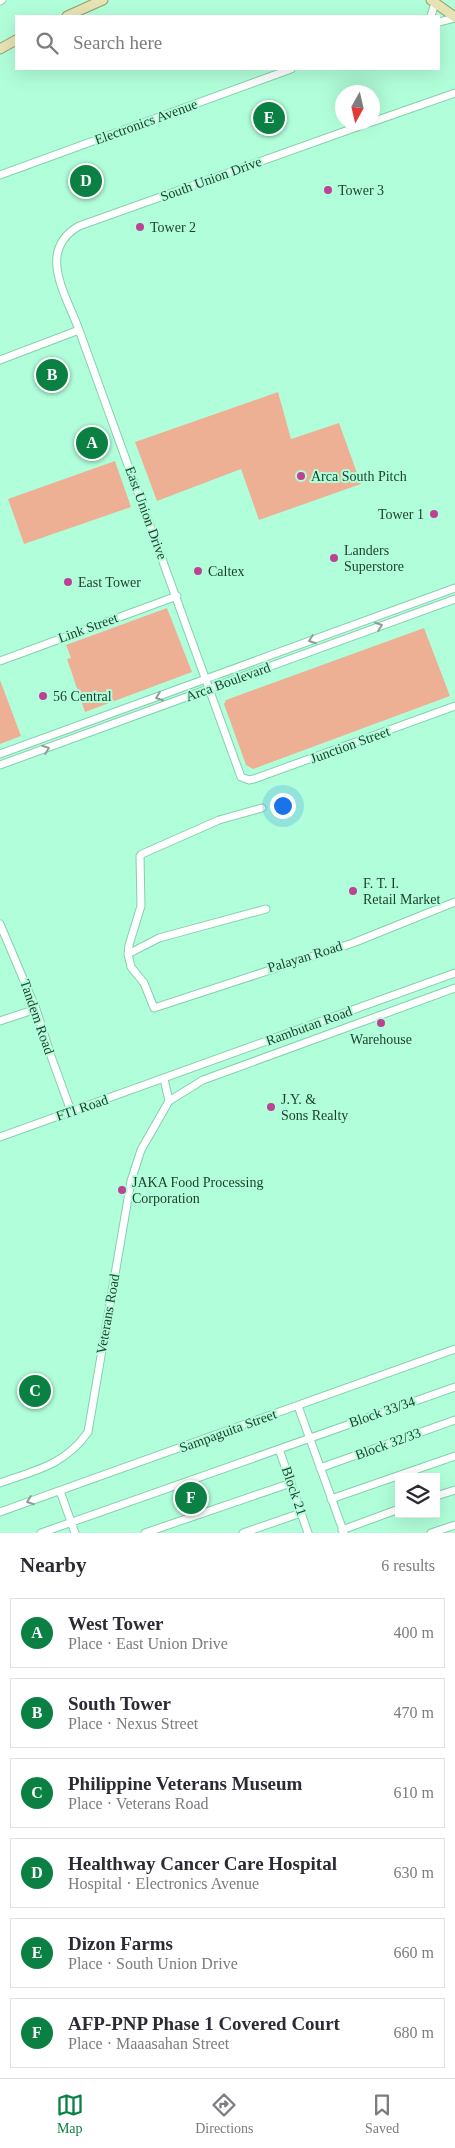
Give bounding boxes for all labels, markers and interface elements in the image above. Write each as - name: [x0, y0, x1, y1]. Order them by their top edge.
- search box: [15, 15, 440, 70]
- icon: search: [33, 29, 61, 57]
- text: Search here: [73, 32, 162, 53]
- north arrow: [335, 85, 380, 130]
- street label: Electronics Avenue: [93, 96, 199, 148]
- pin: E: [253, 99, 285, 137]
- street label: South Union Drive: [158, 154, 264, 204]
- pin: D: [70, 162, 102, 200]
- place label: Tower 3: [338, 183, 384, 198]
- marker: Tower 3: [322, 184, 334, 196]
- place label: Tower 2: [150, 220, 196, 235]
- marker: Tower 2: [134, 221, 146, 233]
- pin: B: [36, 356, 68, 394]
- pin: A: [76, 424, 108, 462]
- street label: East Union Drive: [122, 464, 170, 562]
- place label: Arca South Pitch: [311, 469, 407, 484]
- marker: Arca South Pitch: [295, 470, 307, 482]
- place label: Tower 1: [378, 507, 424, 522]
- marker: Tower 1: [428, 508, 440, 520]
- place label: Landers Superstore: [344, 543, 404, 574]
- marker: Landers Superstore: [328, 552, 340, 564]
- place label: Caltex: [208, 564, 245, 579]
- marker: Caltex: [192, 565, 204, 577]
- place label: East Tower: [78, 575, 141, 590]
- marker: East Tower: [62, 576, 74, 588]
- street label: Link Street: [56, 610, 120, 646]
- one-way arrow: [374, 622, 383, 632]
- one-way arrow: [308, 634, 316, 644]
- street label: Arca Boulevard: [184, 660, 272, 704]
- place label: 56 Central: [53, 689, 112, 704]
- marker: 56 Central: [37, 690, 49, 702]
- one-way arrow: [155, 691, 164, 701]
- street label: Junction Street: [308, 724, 392, 766]
- one-way arrow: [41, 745, 50, 755]
- your location: [270, 793, 296, 819]
- place label: F. T. I. Retail Market: [363, 876, 440, 907]
- marker: F. T. I. Retail Market: [347, 885, 359, 897]
- street label: Palayan Road: [266, 939, 344, 975]
- street label: Tandem Road: [17, 978, 57, 1056]
- street label: Rambutan Road: [264, 1003, 354, 1049]
- marker: Warehouse: [375, 1017, 387, 1029]
- place label: Warehouse: [350, 1032, 412, 1047]
- street label: FTI Road: [54, 1092, 110, 1124]
- place label: J.Y. & Sons Realty: [281, 1092, 348, 1123]
- marker: J.Y. & Sons Realty: [265, 1101, 277, 1113]
- place label: JAKA Food Processing Corporation: [132, 1175, 263, 1206]
- marker: JAKA Food Processing Corporation: [116, 1184, 128, 1196]
- street label: Veterans Road: [94, 1273, 122, 1355]
- pin: C: [19, 1372, 51, 1410]
- street label: Block 33/34: [347, 1394, 417, 1430]
- street label: Sampaguita Street: [177, 1406, 279, 1456]
- street label: Block 32/33: [353, 1425, 423, 1463]
- street label: Block 21: [279, 1464, 309, 1518]
- map controls: [395, 1473, 440, 1518]
- button: layers: [395, 1473, 440, 1518]
- pin: F: [175, 1479, 207, 1517]
- one-way arrow: [26, 1495, 35, 1505]
- text: Nearby: [20, 1553, 87, 1577]
- text: 6 results: [381, 1557, 435, 1574]
- text: West Tower: [68, 1613, 164, 1634]
- text: A: [31, 1624, 43, 1641]
- text: 400 m: [394, 1624, 434, 1641]
- text: Place · East Union Drive: [68, 1635, 228, 1652]
- text: South Tower: [68, 1693, 171, 1714]
- text: B: [32, 1704, 42, 1721]
- text: 470 m: [394, 1704, 434, 1721]
- text: Place · Nexus Street: [68, 1715, 198, 1732]
- text: Philippine Veterans Museum: [68, 1773, 302, 1794]
- text: C: [31, 1784, 43, 1801]
- text: 610 m: [394, 1784, 434, 1801]
- text: Place · Veterans Road: [68, 1795, 209, 1812]
- text: Healthway Cancer Care Hospital: [68, 1853, 337, 1874]
- text: D: [31, 1864, 43, 1881]
- text: 630 m: [394, 1864, 434, 1881]
- text: Hospital · Electronics Avenue: [68, 1875, 259, 1892]
- text: Dizon Farms: [68, 1933, 173, 1954]
- text: E: [32, 1944, 42, 1961]
- text: 660 m: [394, 1944, 434, 1961]
- text: Place · South Union Drive: [68, 1955, 238, 1972]
- text: AFP-PNP Phase 1 Covered Court: [68, 2013, 340, 2034]
- text: F: [32, 2024, 42, 2041]
- text: 680 m: [394, 2024, 434, 2041]
- text: Place · Maaasahan Street: [68, 2035, 229, 2052]
- tab: Map: [56, 2091, 84, 2137]
- tab: Directions: [195, 2091, 254, 2137]
- tab: Saved: [365, 2091, 399, 2137]

